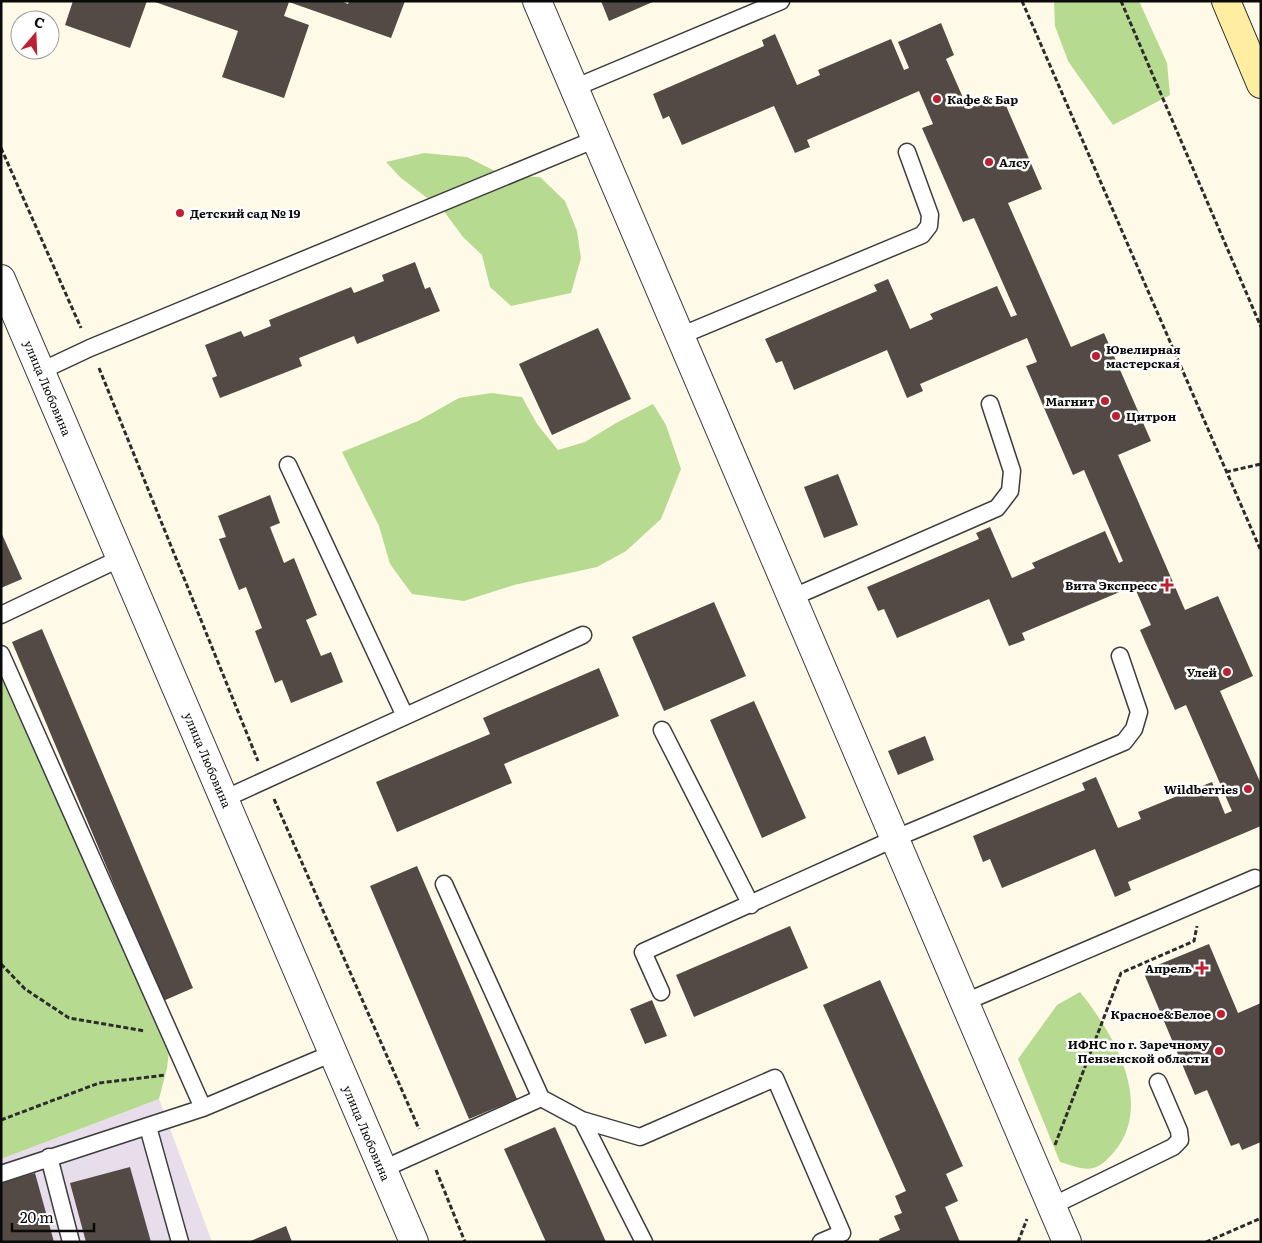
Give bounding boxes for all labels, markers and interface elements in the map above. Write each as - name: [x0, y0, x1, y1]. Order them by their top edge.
- north arrow: [10, 10, 60, 60]
- text: С: [32, 11, 48, 33]
- place label: Кафе & Бар: [947, 90, 1018, 108]
- marker: Кафе & Бар: [931, 93, 943, 105]
- place label: Алсу: [999, 153, 1030, 171]
- marker: Алсу: [983, 156, 995, 168]
- place label: Детский сад № 19: [190, 204, 300, 222]
- marker: Детский сад № 19: [174, 207, 186, 219]
- street label: улица Любовина: [20, 337, 76, 439]
- place label: Ювелирная мастерская: [1106, 340, 1181, 372]
- marker: Ювелирная мастерская: [1090, 350, 1102, 362]
- place label: Магнит: [1046, 392, 1096, 410]
- marker: Магнит: [1099, 395, 1111, 407]
- place label: Цитрон: [1126, 407, 1177, 425]
- marker: Цитрон: [1110, 410, 1122, 422]
- place label: Вита Экспресс: [1065, 576, 1157, 594]
- marker: Вита Экспресс: [1161, 579, 1173, 591]
- place label: Улей: [1187, 663, 1217, 681]
- marker: Улей: [1221, 666, 1233, 678]
- street label: улица Любовина: [180, 709, 236, 811]
- place label: Wildberries: [1164, 780, 1238, 798]
- marker: Wildberries: [1242, 783, 1254, 795]
- place label: Апрель: [1145, 959, 1192, 977]
- marker: Апрель: [1196, 962, 1208, 974]
- place label: Красное&Белое: [1110, 1005, 1211, 1023]
- marker: Красное&Белое: [1215, 1008, 1227, 1020]
- place label: ИФНС по г. Заречному Пензенской области: [1068, 1035, 1210, 1067]
- marker: ИФНС по г. Заречному Пензенской области: [1213, 1045, 1225, 1057]
- street label: улица Любовина: [339, 1082, 395, 1184]
- scale bar: [12, 1200, 95, 1232]
- text: 20 m: [20, 1205, 54, 1228]

